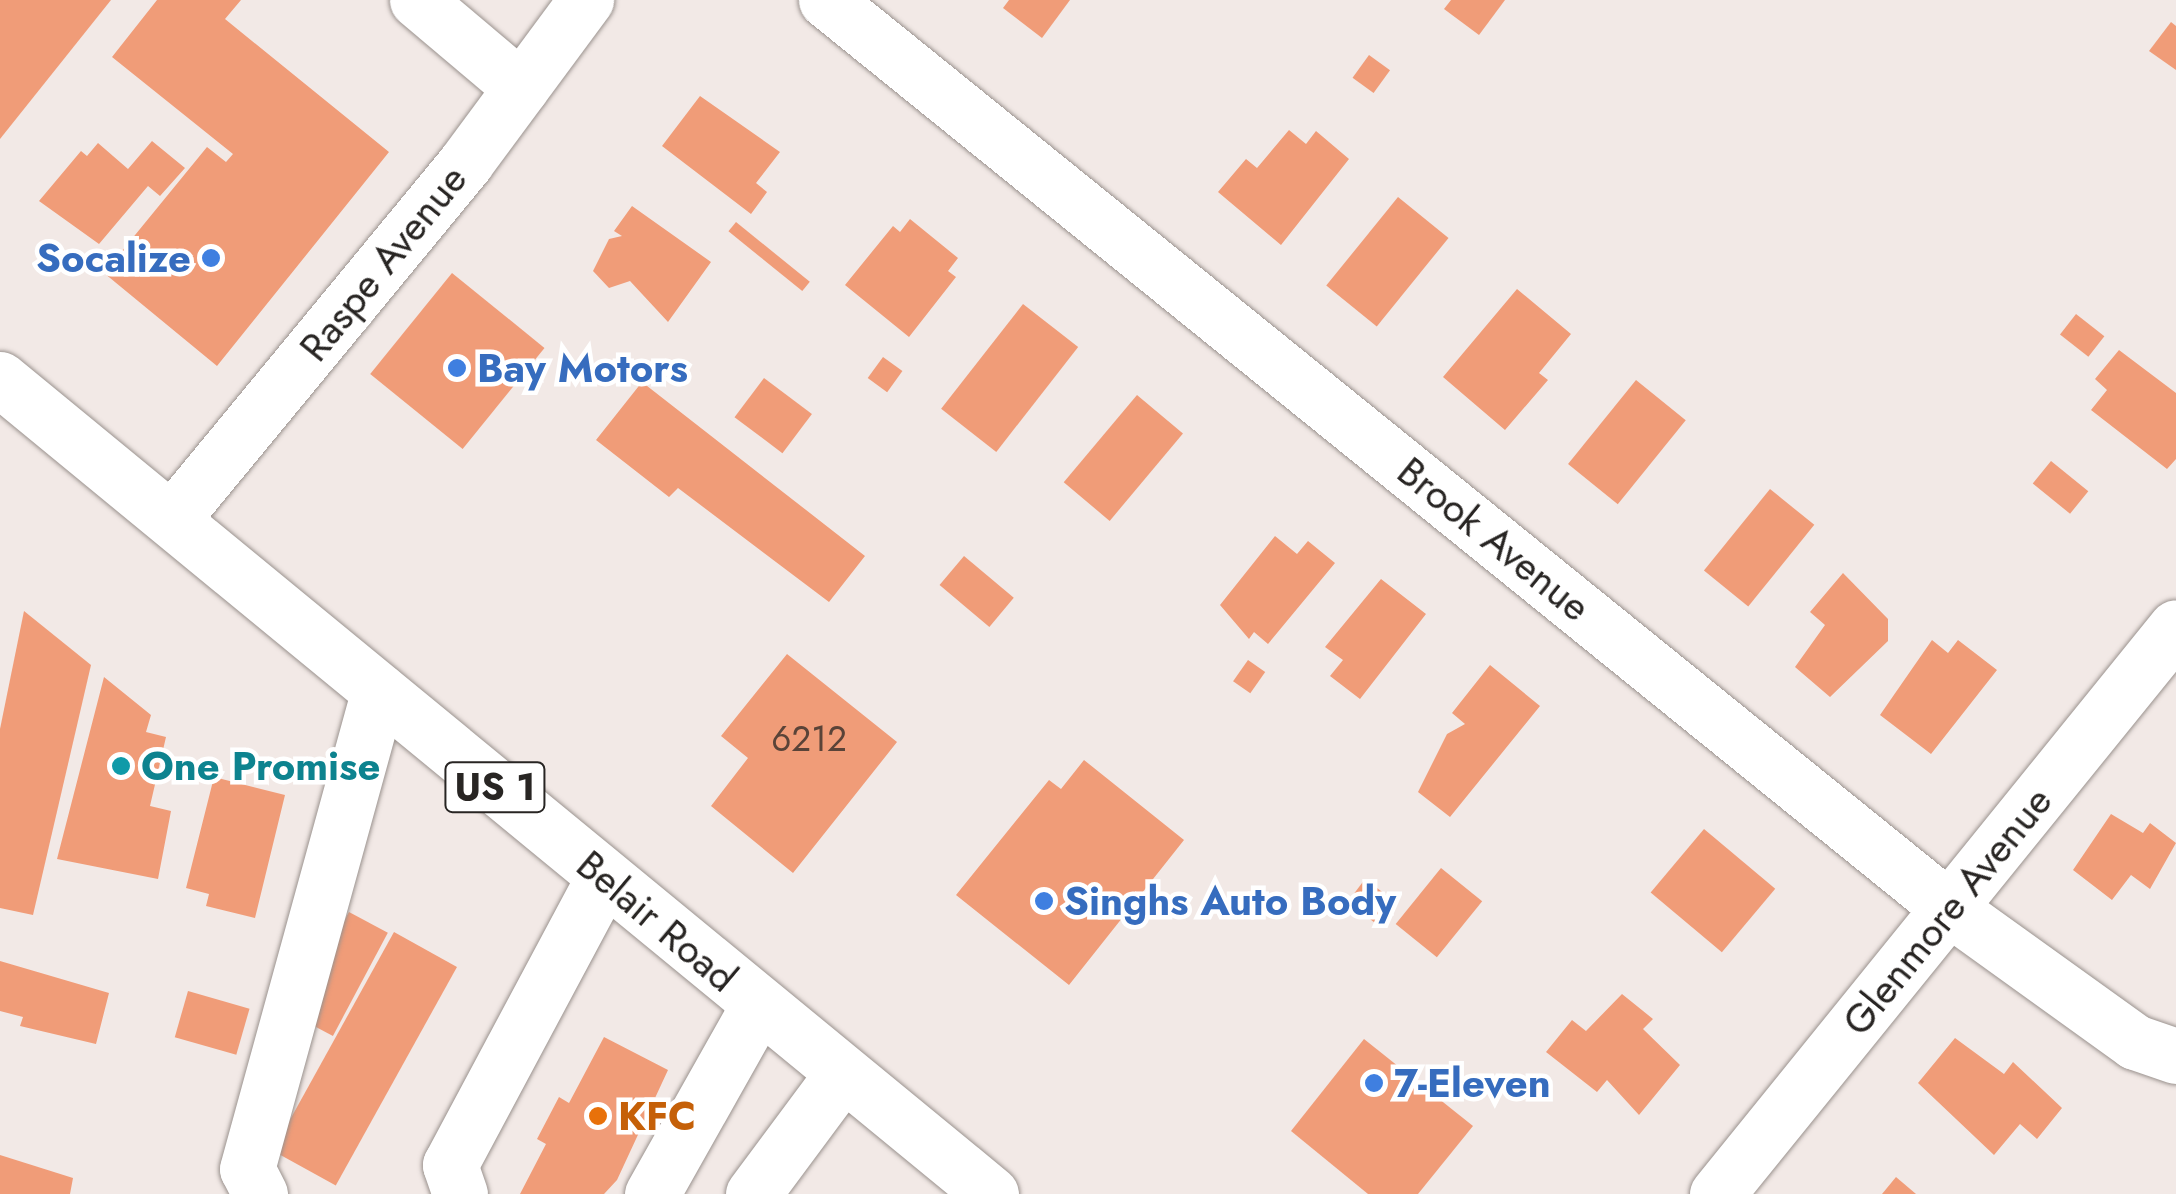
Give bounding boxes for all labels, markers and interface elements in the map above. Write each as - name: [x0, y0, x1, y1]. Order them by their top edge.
- street label: Raspe Avenue: [290, 156, 476, 370]
- place label: Socalize: [36, 234, 191, 282]
- marker: Socalize: [200, 247, 222, 269]
- place label: Bay Motors: [477, 344, 688, 392]
- marker: Bay Motors: [446, 357, 468, 379]
- street label: Brook Avenue: [1388, 447, 1600, 631]
- house number: 6212: [771, 718, 847, 760]
- place label: One Promise: [141, 742, 380, 790]
- road number: US 1: [442, 754, 548, 820]
- marker: One Promise: [110, 755, 132, 777]
- street label: Glenmore Avenue: [1832, 777, 2062, 1045]
- street label: Belair Road: [567, 840, 747, 1002]
- place label: Singhs Auto Body: [1064, 877, 1396, 925]
- marker: Singhs Auto Body: [1033, 890, 1055, 912]
- place label: 7-Eleven: [1394, 1059, 1551, 1107]
- marker: 7-Eleven: [1363, 1072, 1385, 1094]
- place label: KFC: [618, 1092, 696, 1140]
- marker: KFC: [587, 1105, 609, 1127]

